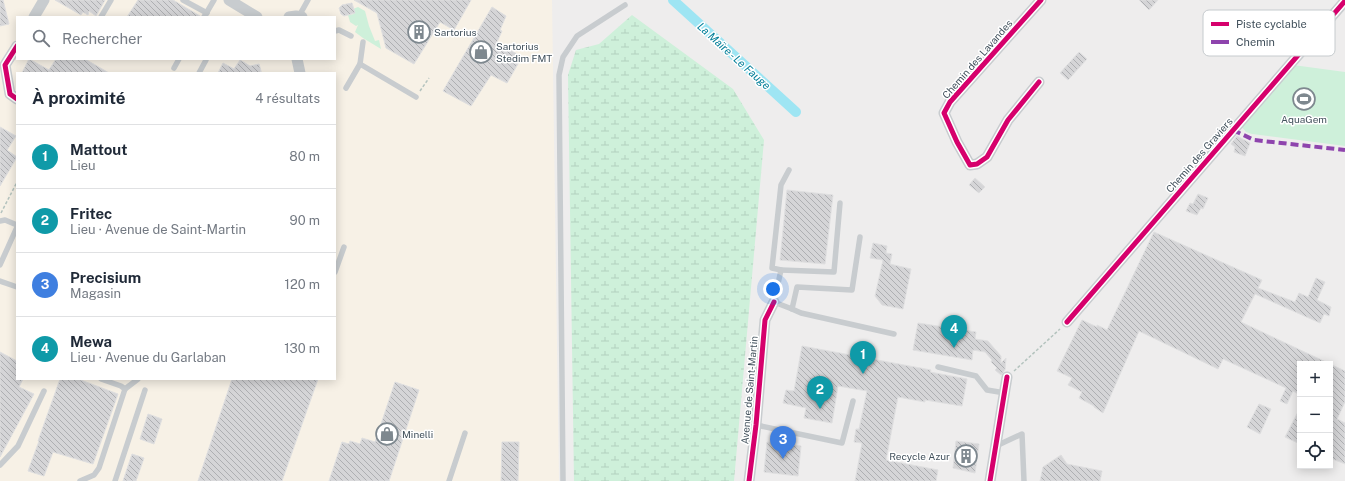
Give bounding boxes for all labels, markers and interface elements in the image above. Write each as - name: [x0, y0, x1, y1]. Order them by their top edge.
- legend: [1203, 10, 1335, 56]
- search box: [16, 16, 336, 60]
- street label: Chemin des Lavandes: [940, 17, 1014, 101]
- text: Piste cyclable: [1236, 18, 1307, 30]
- building icon: Sartorius: [406, 19, 432, 45]
- water label: La Maïre - Le Fauge: [695, 20, 773, 92]
- place label: Sartorius: [434, 26, 477, 38]
- icon: search: [30, 27, 52, 49]
- text: Rechercher: [62, 30, 142, 47]
- text: Chemin: [1236, 36, 1275, 48]
- shop icon: Sartorius Stedim FMT: [468, 39, 494, 65]
- place label: Sartorius Stedim FMT: [496, 40, 552, 64]
- sports icon: AquaGem: [1291, 86, 1317, 112]
- text: À proximité: [32, 88, 126, 108]
- text: 4 résultats: [255, 91, 320, 106]
- place label: AquaGem: [1281, 113, 1327, 125]
- street label: Chemin des Graviers: [1163, 115, 1235, 195]
- text: Mattout: [70, 141, 127, 158]
- text: 1: [42, 149, 48, 164]
- text: 80 m: [289, 149, 320, 164]
- text: Lieu: [70, 158, 96, 173]
- text: Fritec: [70, 205, 112, 222]
- text: 2: [41, 213, 49, 228]
- text: 90 m: [290, 213, 320, 228]
- text: Lieu · Avenue de Saint-Martin: [70, 222, 246, 237]
- text: Precisium: [70, 269, 141, 286]
- text: 3: [41, 277, 49, 292]
- text: 120 m: [285, 277, 320, 292]
- your location: [763, 279, 783, 299]
- text: Magasin: [70, 286, 121, 301]
- pin: 4: [941, 315, 967, 348]
- text: Mewa: [70, 333, 112, 350]
- street label: Avenue de Saint-Martin: [738, 335, 760, 445]
- text: 4: [41, 341, 49, 356]
- text: 130 m: [284, 341, 320, 356]
- pin: 1: [850, 341, 876, 374]
- text: Lieu · Avenue du Garlaban: [70, 350, 226, 365]
- map controls: [1297, 361, 1333, 469]
- button: +: [1297, 361, 1333, 397]
- pin: 2: [807, 376, 833, 409]
- button: −: [1297, 397, 1333, 433]
- shop icon: Minelli: [374, 421, 400, 447]
- pin: 3: [770, 426, 796, 459]
- place label: Minelli: [402, 428, 433, 440]
- button: locate: [1297, 433, 1333, 469]
- building icon: Recycle Azur: [953, 443, 979, 469]
- place label: Recycle Azur: [889, 450, 950, 462]

